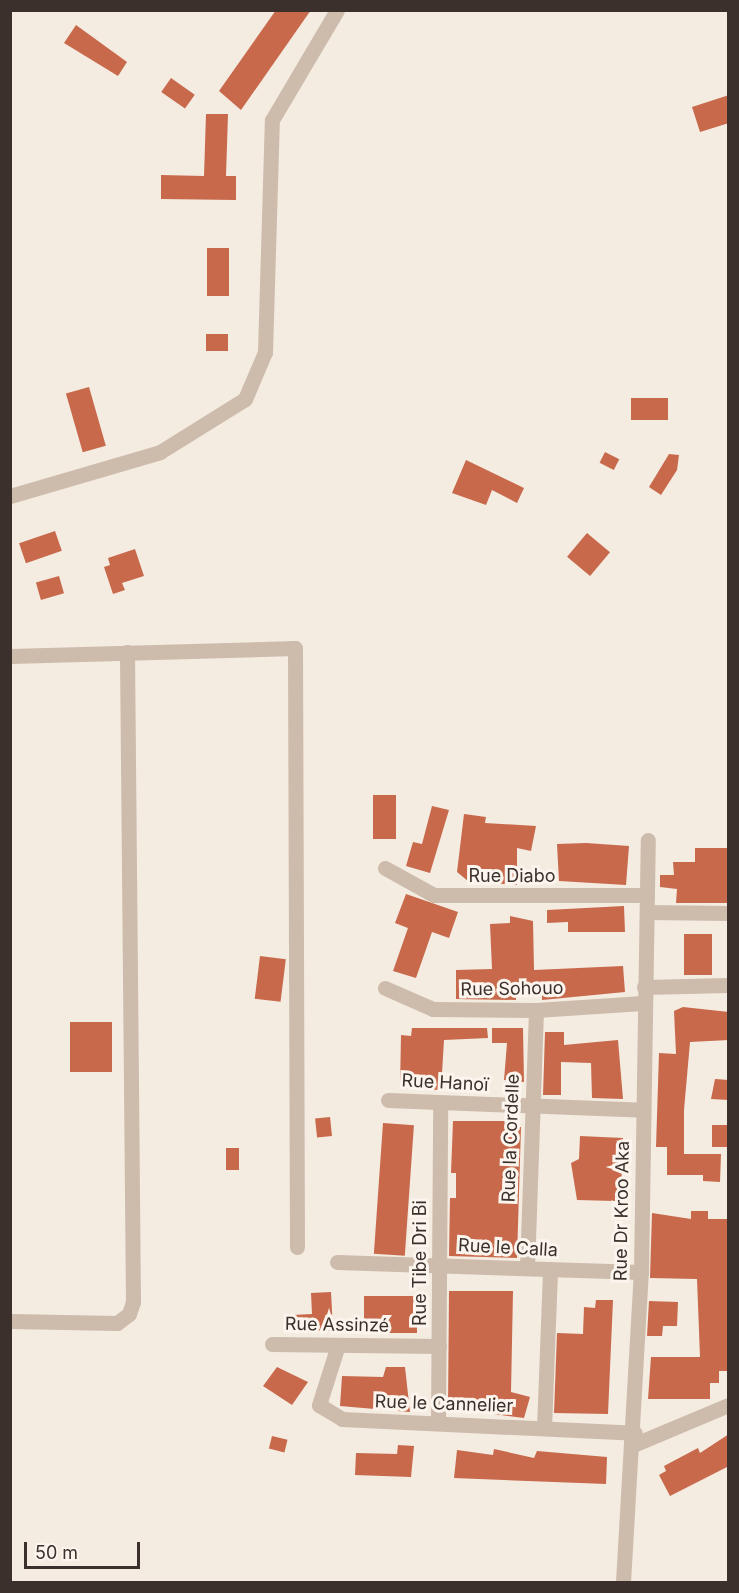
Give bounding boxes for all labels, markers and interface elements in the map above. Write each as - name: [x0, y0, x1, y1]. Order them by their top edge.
- street label: Rue Diabo: [468, 865, 556, 887]
- street label: Rue Sohouo: [460, 977, 564, 1001]
- street label: Rue Hanoï: [401, 1070, 489, 1096]
- street label: Rue la Cordelle: [498, 1073, 524, 1203]
- street label: Rue Dr Kroo Aka: [610, 1141, 634, 1281]
- street label: Rue Tibe Dri Bi: [409, 1200, 431, 1326]
- street label: Rue le Calla: [458, 1235, 558, 1261]
- street label: Rue Assinzé: [285, 1313, 389, 1337]
- street label: Rue le Cannelier: [374, 1391, 514, 1417]
- scale bar: [27, 1530, 142, 1568]
- text: 50 m: [35, 1542, 78, 1563]

